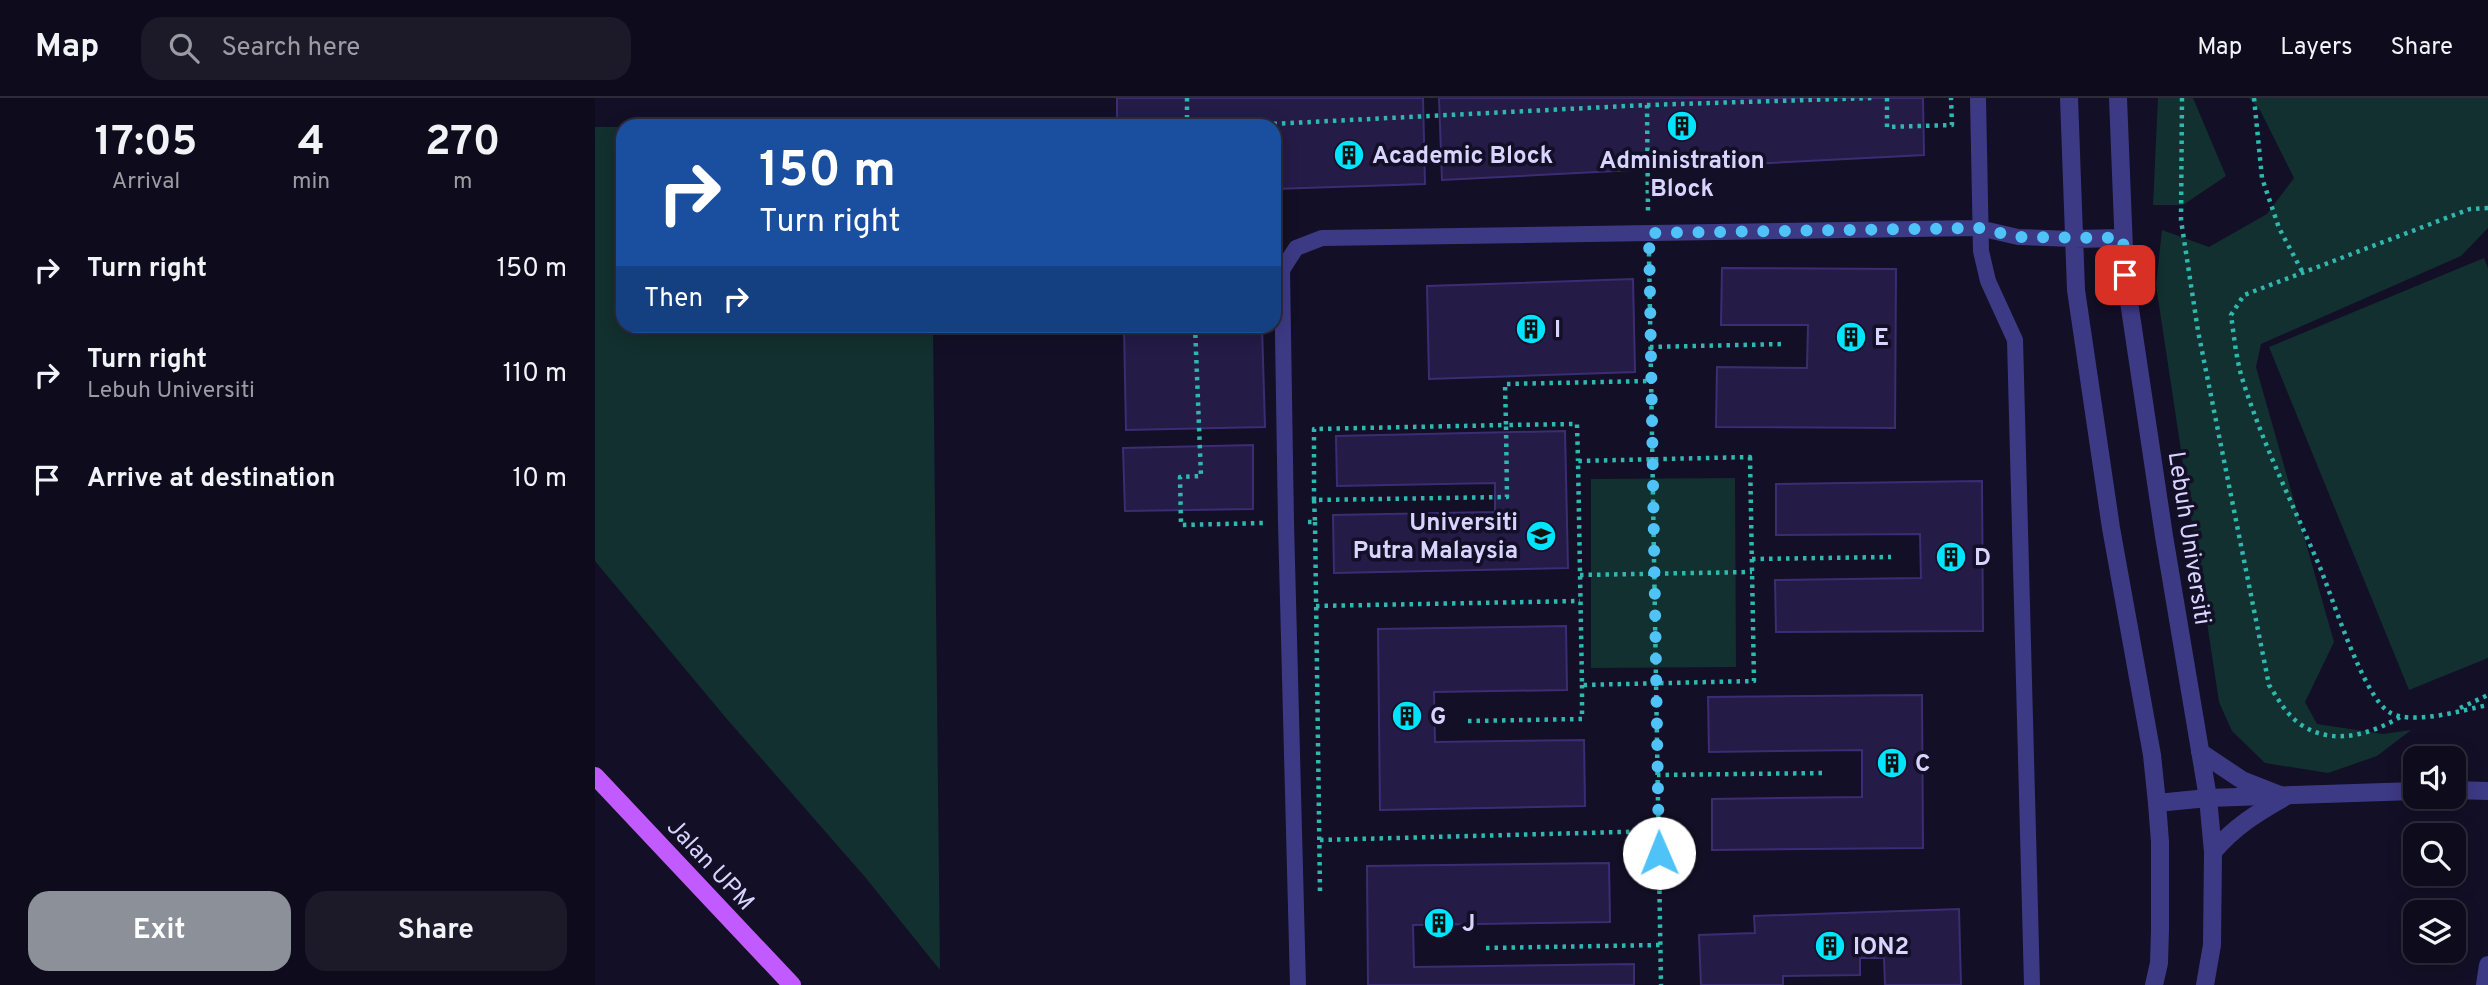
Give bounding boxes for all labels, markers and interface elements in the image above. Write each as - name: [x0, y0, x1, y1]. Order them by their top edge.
- search box: [141, 17, 631, 80]
- text: Map: [35, 27, 99, 69]
- icon: search: [165, 29, 203, 67]
- text: Search here: [221, 32, 360, 65]
- text: Map: [2197, 33, 2242, 63]
- text: Layers: [2280, 33, 2352, 63]
- text: Share: [2390, 33, 2453, 63]
- building icon: Administration Block: [1665, 109, 1699, 143]
- text: 17:05: [95, 117, 197, 170]
- text: 4: [298, 117, 325, 170]
- text: 270: [425, 117, 500, 170]
- building icon: Academic Block: [1332, 138, 1366, 172]
- text: 150 m: [759, 142, 896, 204]
- place label: Academic Block: [1372, 142, 1553, 172]
- icon: right: [644, 147, 735, 238]
- place label: Administration Block: [1599, 147, 1765, 205]
- text: Arrival: [112, 168, 180, 197]
- text: min: [292, 168, 330, 197]
- text: m: [453, 168, 472, 197]
- text: Turn right: [759, 203, 901, 243]
- pin: [2095, 245, 2155, 305]
- icon: right: [28, 251, 66, 289]
- text: Turn right: [87, 253, 207, 286]
- text: 150 m: [496, 253, 567, 286]
- icon: arrive: [2106, 256, 2144, 294]
- icon: right: [717, 280, 755, 318]
- text: Then: [644, 283, 703, 316]
- building icon: I: [1514, 312, 1548, 346]
- place label: I: [1554, 316, 1561, 346]
- building icon: E: [1834, 320, 1868, 354]
- place label: E: [1874, 324, 1889, 354]
- text: Turn right: [87, 344, 207, 377]
- icon: right: [28, 356, 66, 394]
- text: 110 m: [503, 358, 567, 391]
- text: Lebuh Universiti: [87, 377, 255, 406]
- street label: Lebuh Universiti: [2160, 449, 2217, 627]
- icon: arrive: [28, 461, 66, 499]
- text: Arrive at destination: [87, 463, 335, 496]
- text: 10 m: [512, 463, 567, 496]
- place label: Universiti Putra Malaysia: [1353, 509, 1518, 567]
- school or university icon: Universiti Putra Malaysia: [1524, 519, 1558, 553]
- building icon: D: [1934, 540, 1968, 574]
- place label: D: [1974, 544, 1991, 574]
- building icon: G: [1390, 699, 1424, 733]
- place label: G: [1430, 703, 1446, 733]
- building icon: C: [1875, 746, 1909, 780]
- map controls: [2403, 746, 2466, 963]
- button: sound: [2403, 746, 2466, 809]
- place label: C: [1915, 750, 1930, 780]
- street label: Jalan UPM: [659, 813, 760, 918]
- position arrow: [1622, 816, 1696, 890]
- button: search: [2403, 823, 2466, 886]
- button: Exit: [28, 891, 291, 971]
- button: Share: [305, 891, 567, 971]
- button: layers: [2403, 900, 2466, 963]
- building icon: J: [1422, 906, 1456, 940]
- place label: J: [1462, 910, 1475, 940]
- building icon: ION2: [1813, 929, 1847, 963]
- place label: ION2: [1853, 933, 1909, 963]

